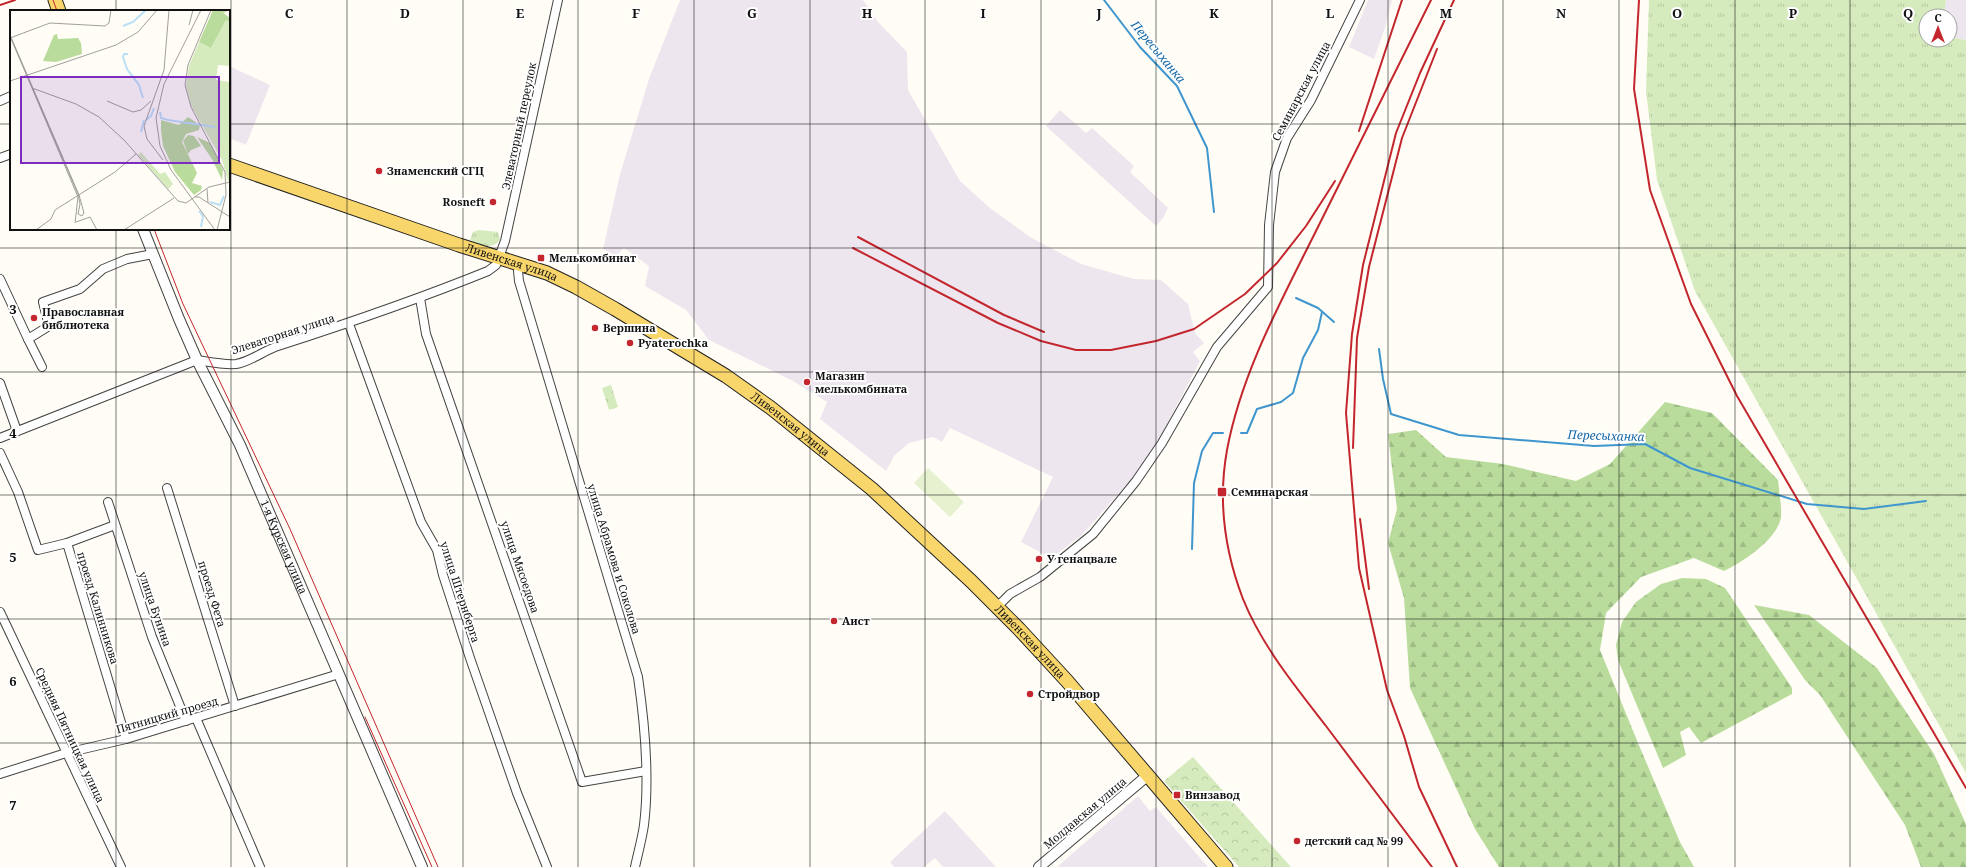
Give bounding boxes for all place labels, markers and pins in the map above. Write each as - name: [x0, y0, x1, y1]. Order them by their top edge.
- place label: Знаменский СГЦ: [387, 163, 484, 178]
- marker: Знаменский СГЦ: [374, 166, 384, 176]
- place label: Rosneft: [443, 194, 486, 209]
- marker: Rosneft: [488, 197, 498, 207]
- place label: Мелькомбинат: [549, 250, 636, 265]
- marker: Мелькомбинат: [536, 253, 546, 263]
- place label: Православная библиотека: [42, 304, 125, 332]
- marker: Православная библиотека: [29, 313, 39, 323]
- place label: Вершина: [603, 320, 656, 335]
- marker: Вершина: [590, 323, 600, 333]
- place label: Pyaterochka: [638, 335, 708, 350]
- marker: Pyaterochka: [625, 338, 635, 348]
- place label: Магазин мелькомбината: [815, 368, 908, 396]
- marker: Магазин мелькомбината: [802, 377, 812, 387]
- place label: Семинарская: [1231, 484, 1308, 499]
- marker: Семинарская: [1216, 486, 1228, 498]
- place label: У генацвале: [1047, 551, 1117, 566]
- marker: У генацвале: [1034, 554, 1044, 564]
- place label: Аист: [842, 613, 870, 628]
- marker: Аист: [829, 616, 839, 626]
- place label: Стройдвор: [1038, 686, 1100, 701]
- marker: Стройдвор: [1025, 689, 1035, 699]
- place label: Винзавод: [1185, 787, 1240, 802]
- marker: Винзавод: [1172, 790, 1182, 800]
- place label: детский сад № 99: [1305, 833, 1403, 848]
- marker: детский сад № 99: [1292, 836, 1302, 846]

